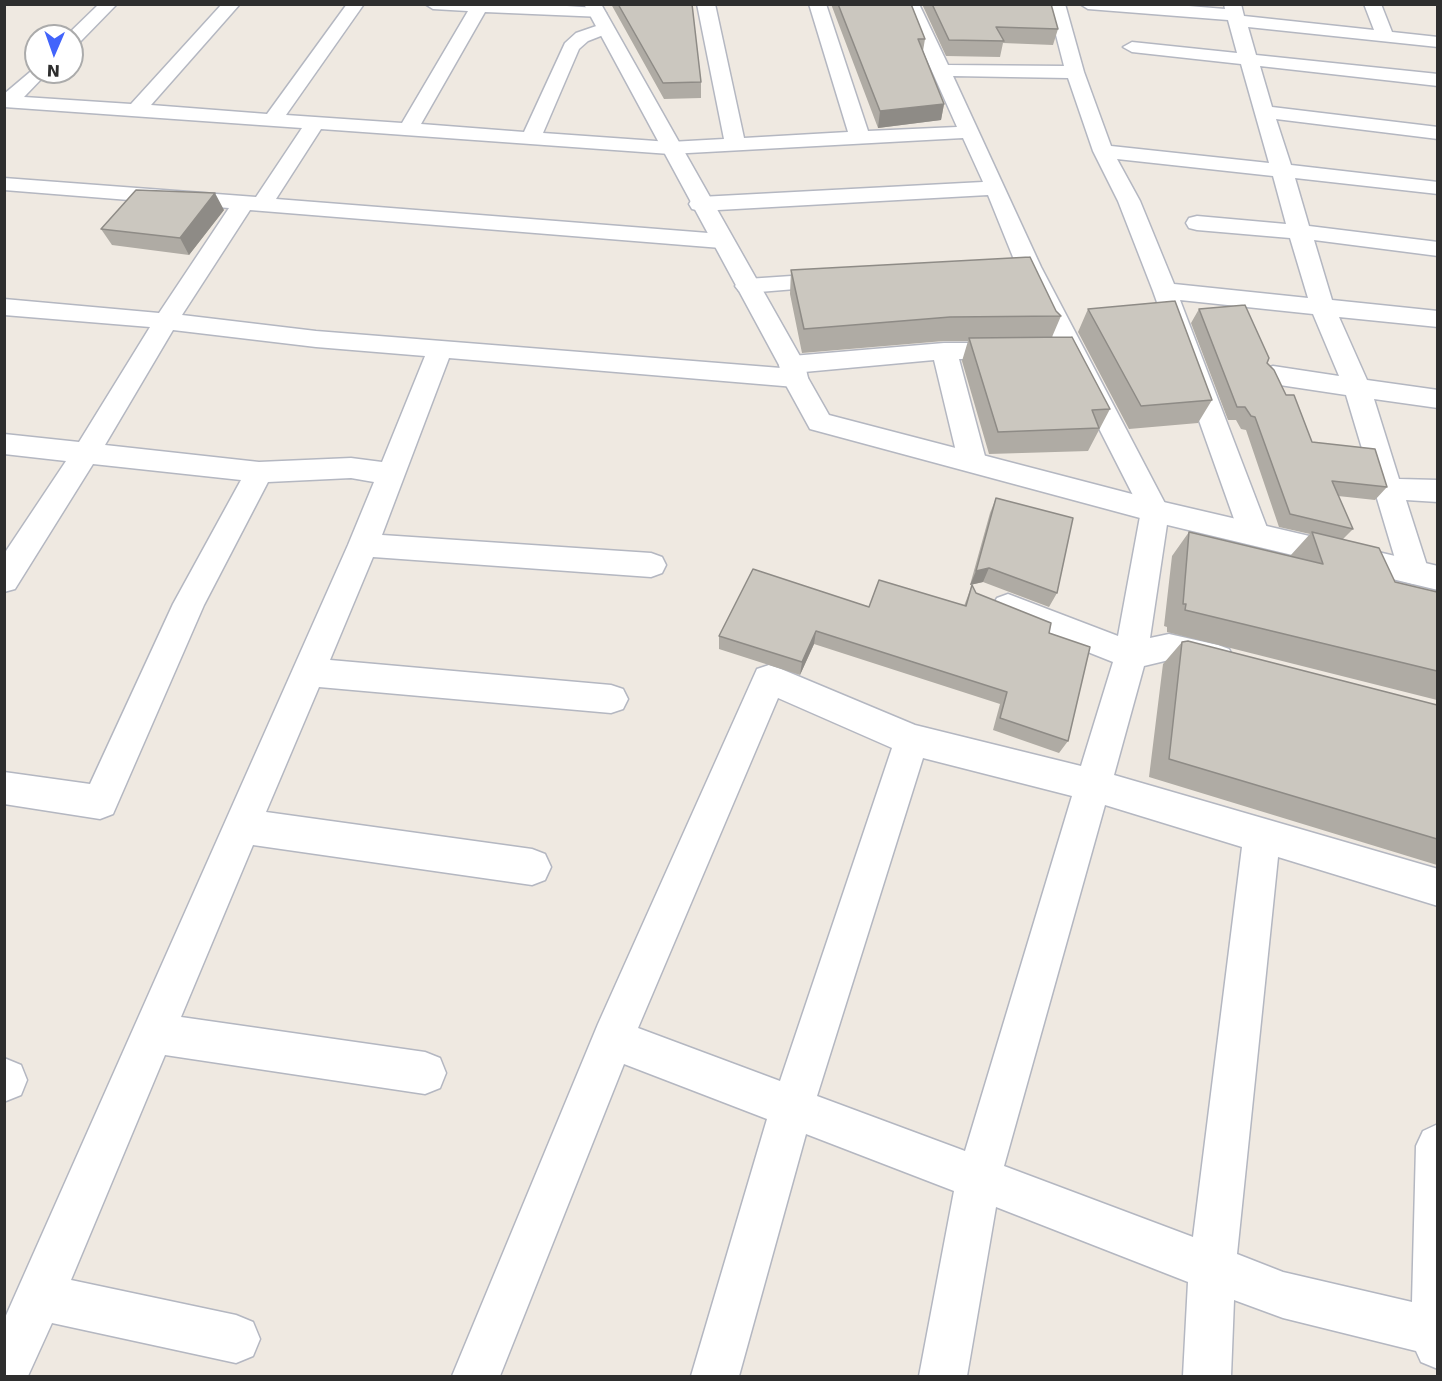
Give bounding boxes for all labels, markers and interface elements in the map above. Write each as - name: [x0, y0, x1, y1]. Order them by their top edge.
- north arrow: [24, 24, 84, 84]
- text: N: [46, 61, 60, 80]

